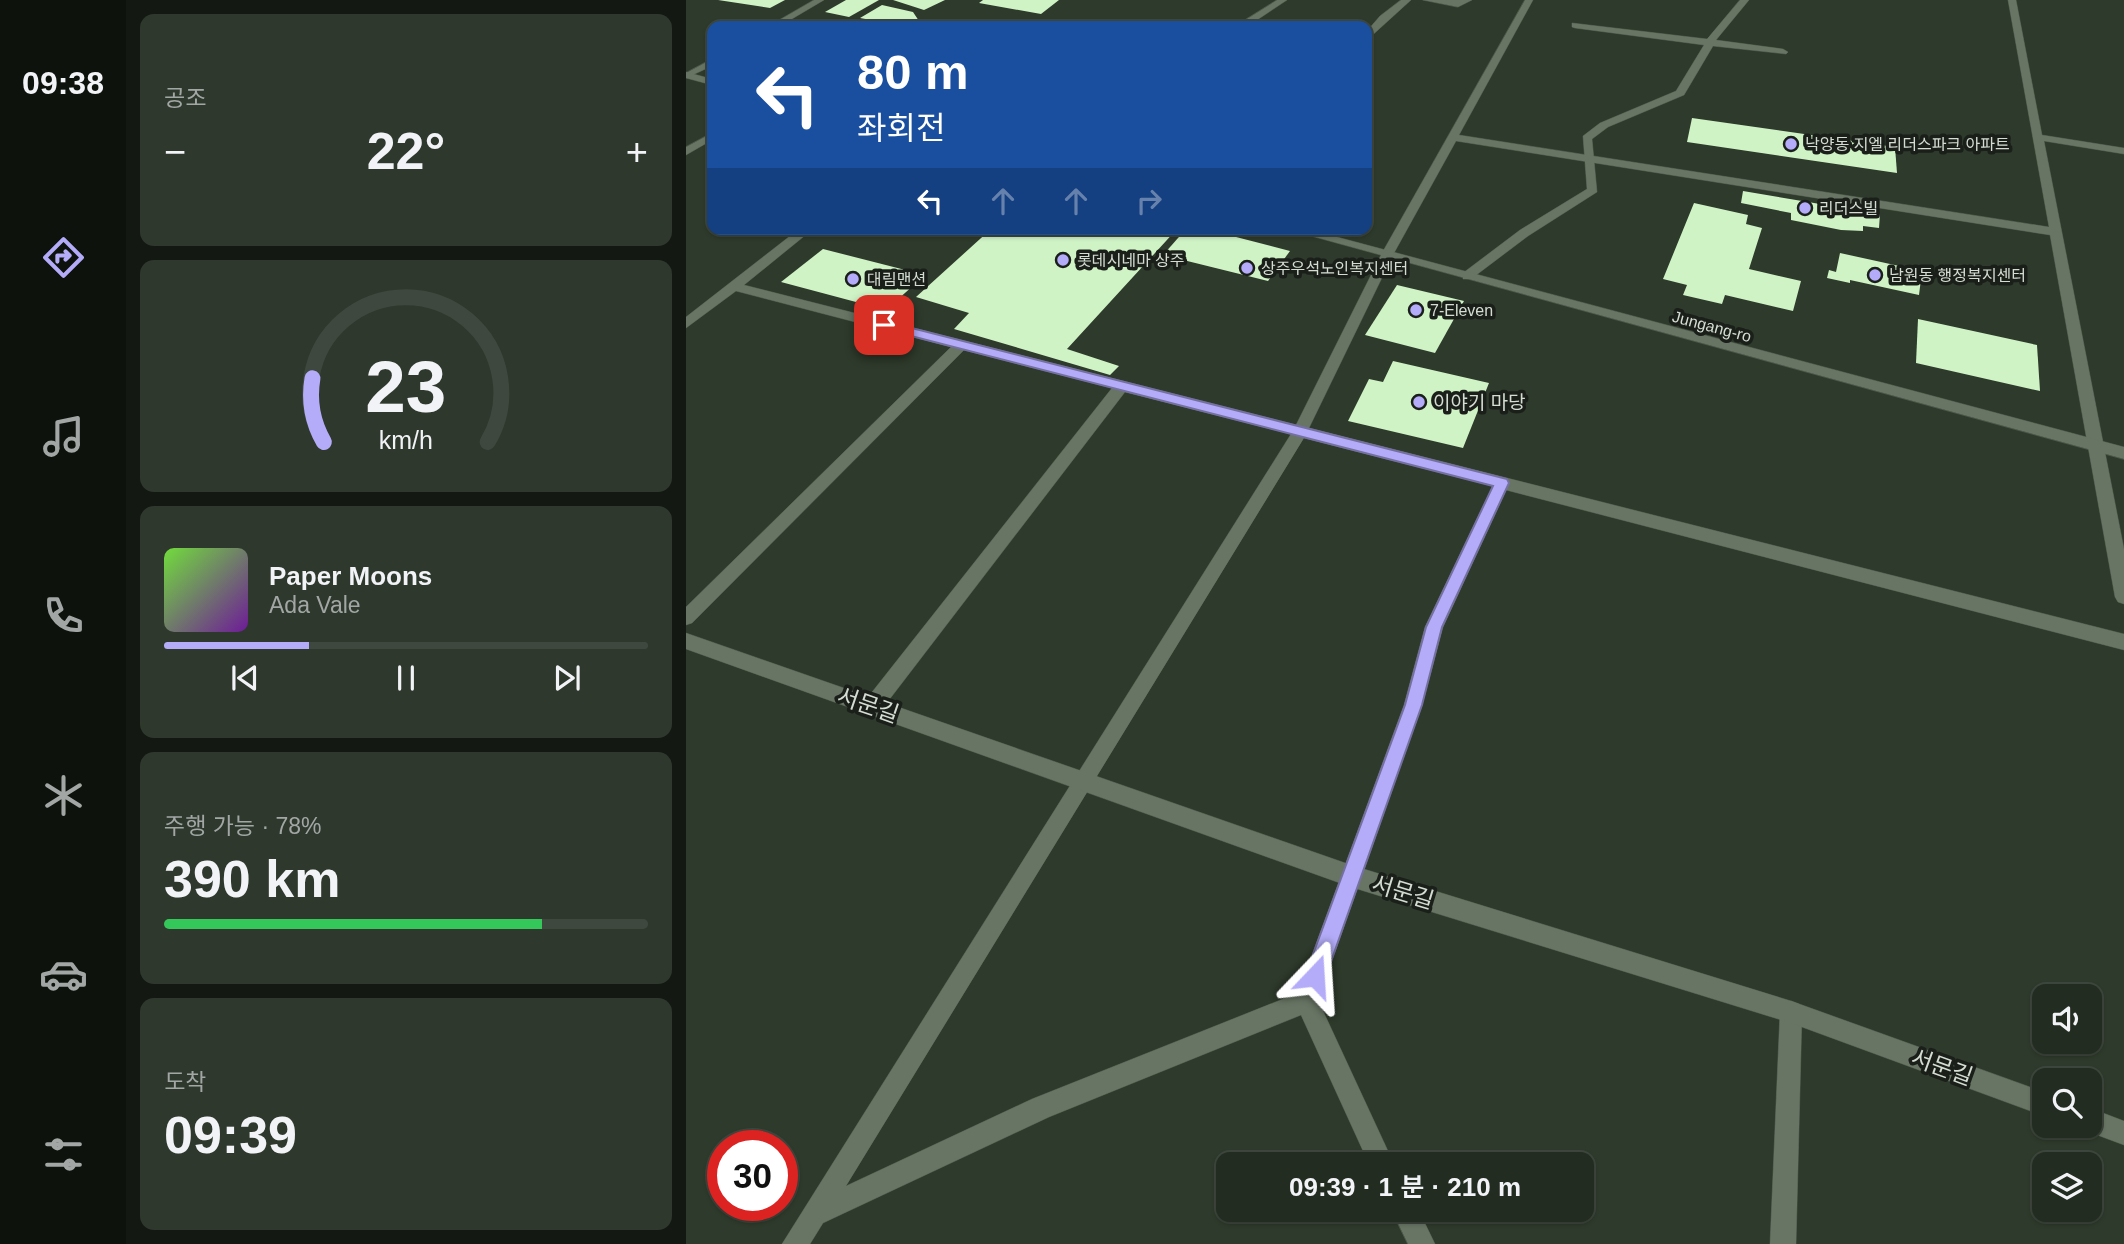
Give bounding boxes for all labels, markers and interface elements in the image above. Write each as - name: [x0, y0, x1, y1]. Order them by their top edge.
- text: 80 m: [857, 45, 969, 99]
- icon: left: [742, 49, 833, 140]
- text: 09:38: [22, 65, 104, 101]
- text: 공조: [164, 85, 206, 111]
- text: 좌회전: [857, 110, 945, 146]
- text: 22°: [367, 122, 445, 180]
- text: −: [164, 131, 186, 173]
- text: +: [626, 131, 648, 173]
- marker: 낙양동 지엘 리더스파크 아파트: [1783, 136, 1799, 152]
- place label: 낙양동 지엘 리더스파크 아파트: [1805, 136, 2010, 153]
- icon: left: [911, 182, 949, 220]
- icon: ahead: [984, 182, 1022, 220]
- icon: ahead: [1057, 182, 1095, 220]
- icon: right: [1130, 182, 1168, 220]
- marker: 리더스빌: [1797, 200, 1813, 216]
- place label: 리더스빌: [1819, 200, 1878, 217]
- icon: directions: [39, 233, 88, 282]
- marker: 롯데시네마 상주: [1055, 252, 1071, 268]
- place label: 롯데시네마 상주: [1077, 252, 1185, 269]
- marker: 상주우석노인복지센터: [1239, 260, 1255, 276]
- place label: 상주우석노인복지센터: [1261, 260, 1408, 277]
- marker: 남원동 행정복지센터: [1867, 267, 1883, 283]
- place label: 남원동 행정복지센터: [1889, 267, 2026, 284]
- marker: 대림맨션: [845, 271, 861, 287]
- place label: 대림맨션: [867, 271, 926, 288]
- pin: [854, 295, 914, 355]
- marker: 7-Eleven: [1408, 302, 1424, 318]
- place label: 7-Eleven: [1430, 302, 1493, 319]
- icon: arrive: [865, 306, 903, 344]
- street label: Jungang-ro: [1671, 308, 1753, 345]
- text: 23: [366, 346, 446, 427]
- place label: 이야기 마당: [1433, 392, 1526, 413]
- marker: 이야기 마당: [1411, 394, 1427, 410]
- icon: music: [39, 412, 88, 461]
- text: km/h: [379, 426, 433, 454]
- text: Paper Moons: [269, 561, 432, 591]
- icon: phone: [39, 591, 88, 640]
- text: Ada Vale: [269, 592, 361, 618]
- icon: previous: [226, 659, 264, 697]
- icon: pause: [387, 659, 425, 697]
- icon: next: [548, 659, 586, 697]
- street label: 서문길: [834, 682, 902, 728]
- icon: climate: [39, 771, 88, 820]
- text: 주행 가능 · 78%: [164, 813, 322, 839]
- text: 390 km: [164, 850, 340, 908]
- street label: 서문길: [1369, 870, 1437, 914]
- position arrow: [1278, 939, 1352, 1013]
- icon: car: [39, 950, 88, 999]
- map controls: [2032, 984, 2102, 1222]
- button: sound: [2032, 984, 2102, 1054]
- street label: 서문길: [1908, 1044, 1976, 1090]
- button: search: [2032, 1068, 2102, 1138]
- text: 도착: [164, 1069, 206, 1095]
- text: 09:39: [164, 1106, 297, 1164]
- icon: filters: [39, 1130, 88, 1179]
- speed limit sign: 30: [707, 1130, 798, 1221]
- button: layers: [2032, 1152, 2102, 1222]
- text: 09:39 · 1 분 · 210 m: [1289, 1172, 1521, 1202]

